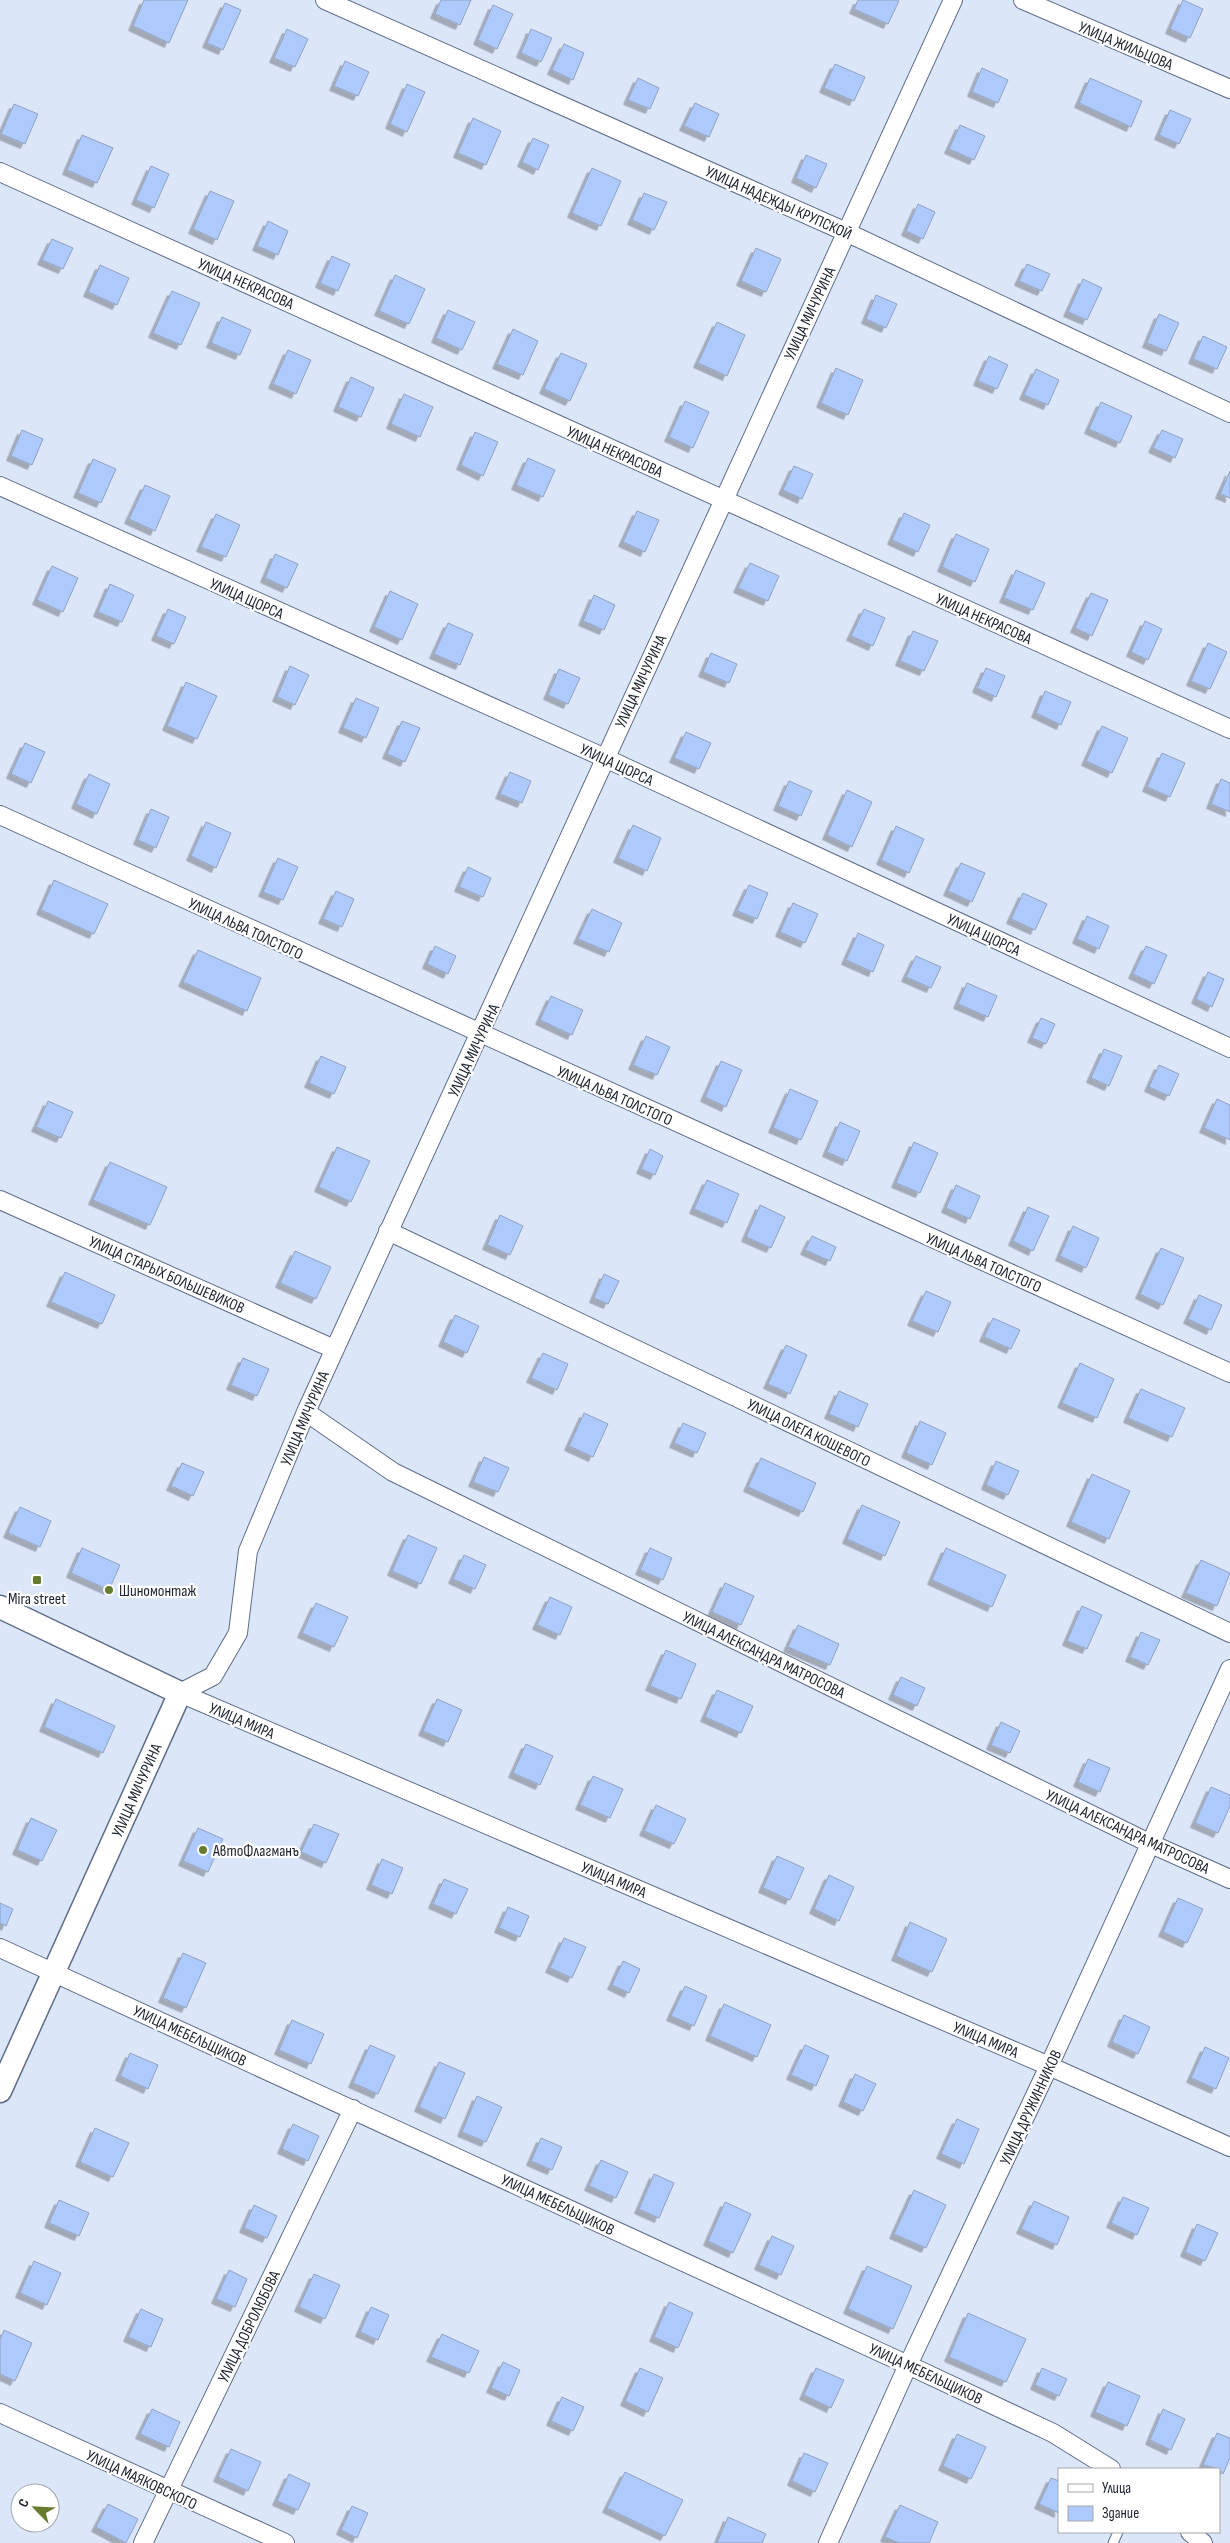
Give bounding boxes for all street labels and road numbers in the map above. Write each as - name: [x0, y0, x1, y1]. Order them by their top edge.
- street label: УЛИЦА ЖИЛЬЦОВА: [1075, 18, 1176, 75]
- street label: УЛИЦА НАДЕЖДЫ КРУПСКОЙ: [702, 162, 855, 244]
- street label: УЛИЦА НЕКРАСОВА: [194, 255, 296, 314]
- street label: УЛИЦА МИЧУРИНА: [780, 264, 840, 363]
- street label: УЛИЦА НЕКРАСОВА: [563, 423, 665, 482]
- street label: УЛИЦА ЩОРСА: [206, 575, 286, 624]
- street label: УЛИЦА НЕКРАСОВА: [932, 590, 1034, 649]
- street label: УЛИЦА МИЧУРИНА: [611, 632, 671, 731]
- street label: УЛИЦА ЩОРСА: [577, 740, 656, 791]
- street label: УЛИЦА ЛЬВА ТОЛСТОГО: [185, 894, 306, 964]
- street label: УЛИЦА ЩОРСА: [944, 910, 1023, 961]
- street label: УЛИЦА МИЧУРИНА: [444, 1001, 504, 1100]
- street label: УЛИЦА ЛЬВА ТОЛСТОГО: [554, 1062, 675, 1130]
- street label: УЛИЦА ЛЬВА ТОЛСТОГО: [923, 1229, 1044, 1297]
- street label: УЛИЦА СТАРЫХ БОЛЬШЕВИКОВ: [86, 1232, 247, 1318]
- street label: УЛИЦА МИЧУРИНА: [277, 1368, 334, 1469]
- street label: УЛИЦА ОЛЕГА КОШЕВОГО: [743, 1395, 873, 1472]
- street label: УЛИЦА АЛЕКСАНДРА МАТРОСОВА: [679, 1608, 848, 1703]
- street label: УЛИЦА МИРА: [206, 1699, 277, 1744]
- street label: УЛИЦА МИЧУРИНА: [108, 1741, 167, 1840]
- street label: УЛИЦА АЛЕКСАНДРА МАТРОСОВА: [1042, 1786, 1212, 1879]
- street label: УЛИЦА МИРА: [578, 1858, 649, 1903]
- street label: УЛИЦА МЕБЕЛЬЩИКОВ: [130, 2002, 249, 2071]
- street label: УЛИЦА МИРА: [950, 2018, 1021, 2063]
- street label: УЛИЦА ДРУЖИННИКОВ: [996, 2047, 1066, 2168]
- street label: УЛИЦА МЕБЕЛЬЩИКОВ: [498, 2171, 617, 2240]
- street label: УЛИЦА ДОБРОЛЮБОВА: [214, 2268, 285, 2386]
- street label: УЛИЦА МЕБЕЛЬЩИКОВ: [866, 2340, 985, 2409]
- street label: УЛИЦА МАЯКОВСКОГО: [83, 2446, 200, 2514]

